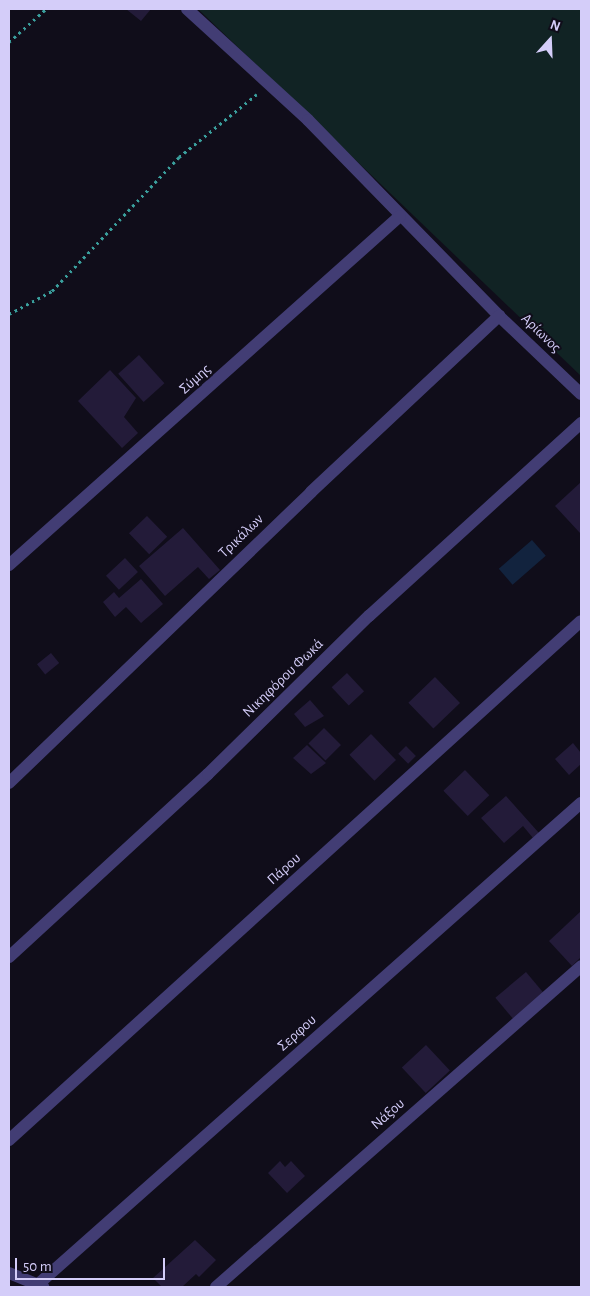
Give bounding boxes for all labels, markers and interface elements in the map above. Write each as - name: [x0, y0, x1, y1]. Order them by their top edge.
- north arrow: [525, 15, 575, 65]
- text: N: [548, 18, 562, 34]
- street label: Αρίωνος: [517, 310, 565, 356]
- street label: Σύμης: [176, 360, 214, 398]
- street label: Τρικάλων: [215, 510, 267, 562]
- street label: Νικηφόρου Φωκά: [239, 635, 327, 721]
- street label: Πάρου: [263, 849, 305, 889]
- street label: Σερφου: [274, 1011, 320, 1055]
- street label: Νάξου: [368, 1095, 408, 1133]
- scale bar: [18, 1248, 168, 1280]
- text: 50 m: [23, 1259, 52, 1274]

